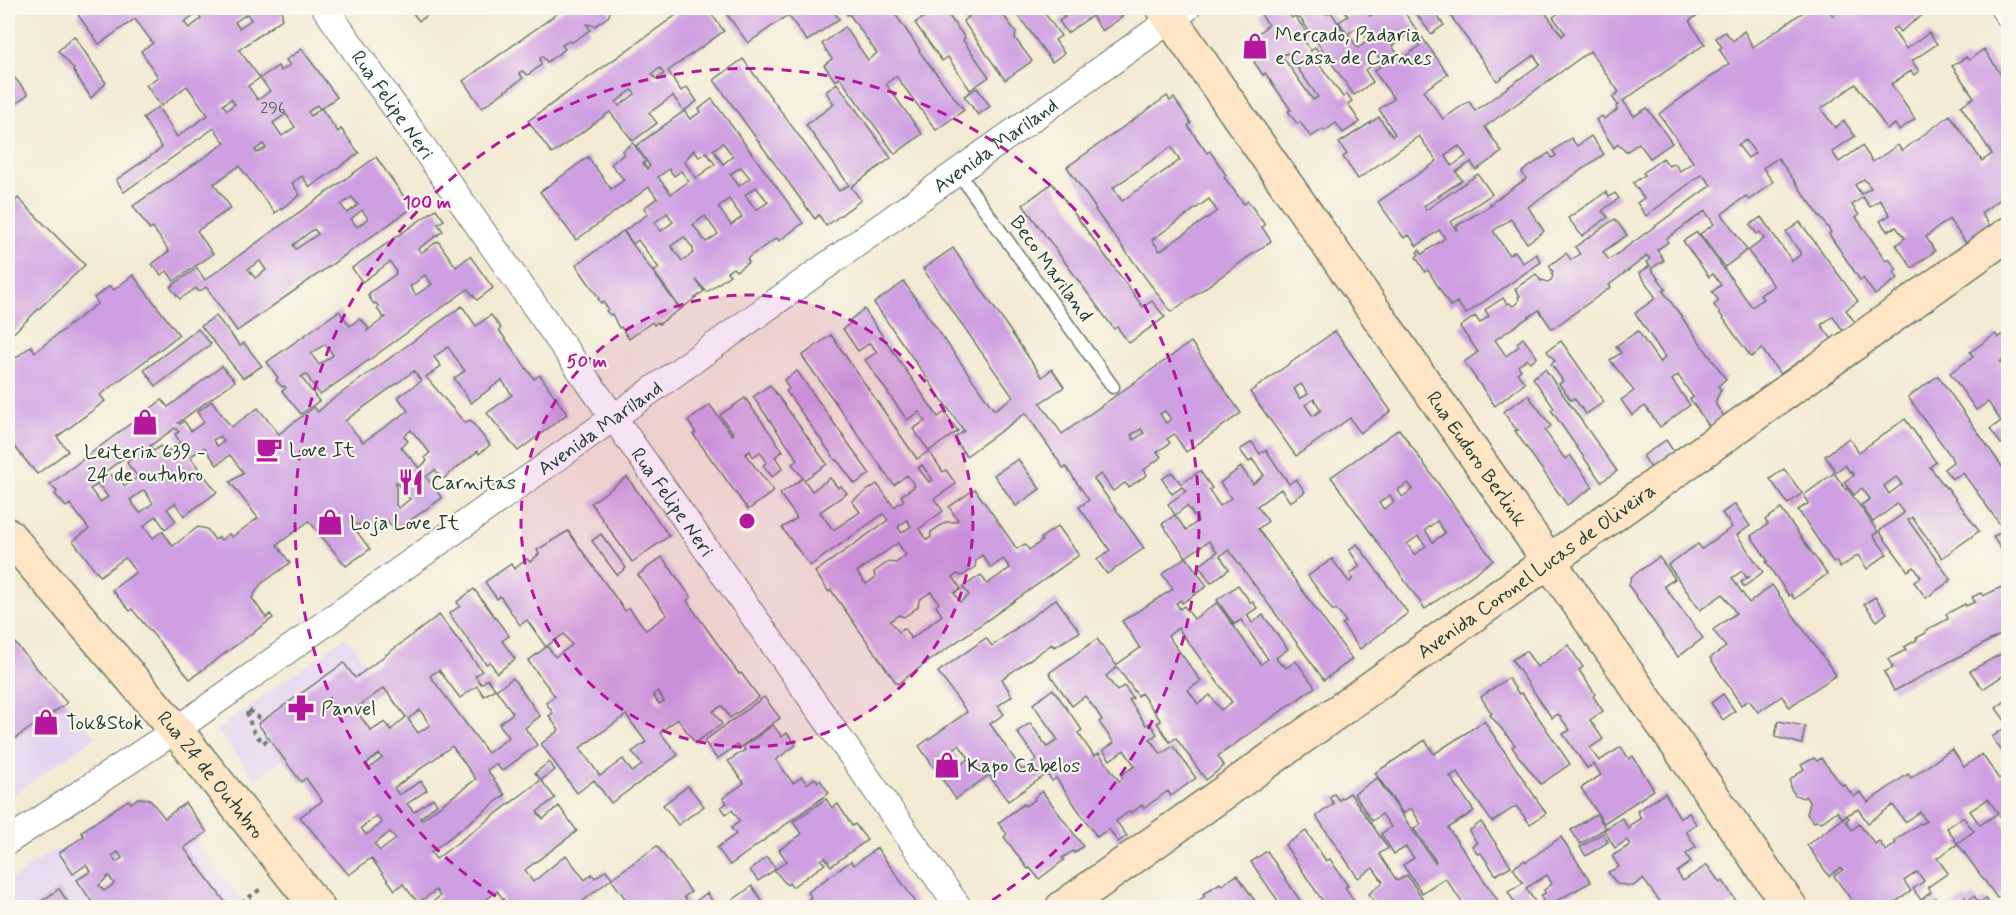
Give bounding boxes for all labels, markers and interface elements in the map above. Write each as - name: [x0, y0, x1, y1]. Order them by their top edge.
- place label: Mercado, Padaria e Casa de Carnes: [1275, 22, 1432, 72]
- shop icon: Mercado, Padaria e Casa de Carnes: [1240, 31, 1270, 61]
- street label: Rua Felipe Neri: [344, 45, 440, 165]
- street label: Avenida Mariland: [928, 92, 1064, 200]
- house number: 296: [261, 98, 285, 119]
- text: 100 m: [403, 191, 451, 215]
- street label: Beco Mariland: [1003, 210, 1099, 327]
- text: 50 m: [567, 350, 607, 374]
- street label: Avenida Mariland: [533, 375, 668, 482]
- street label: Rua Eudoro Berlink: [1419, 386, 1532, 532]
- shop icon: Leiteria 639 - 24 de outubro: [130, 407, 160, 437]
- cafe icon: Love It: [254, 434, 284, 464]
- place label: Love It: [289, 437, 355, 464]
- place label: Leiteria 639 - 24 de outubro: [84, 439, 206, 489]
- street label: Rua Felipe Neri: [624, 443, 719, 563]
- restaurant icon: Carnitas: [396, 467, 426, 497]
- place label: Carnitas: [431, 470, 516, 497]
- street label: Avenida Coronel Lucas de Oliveira: [1412, 477, 1661, 666]
- shop icon: Loja Love It: [315, 507, 345, 537]
- place label: Loja Love It: [350, 510, 460, 537]
- centre of rings: [737, 511, 757, 531]
- pharmacy icon: Panvel: [286, 693, 316, 723]
- place label: Panvel: [321, 696, 376, 723]
- street label: Rua 24 de Outubro: [150, 706, 270, 845]
- shop icon: Tok&Stok: [31, 707, 61, 737]
- place label: Tok&Stok: [66, 710, 143, 737]
- shop icon: Kapo Cabelos: [932, 750, 962, 780]
- place label: Kapo Cabelos: [967, 753, 1080, 780]

